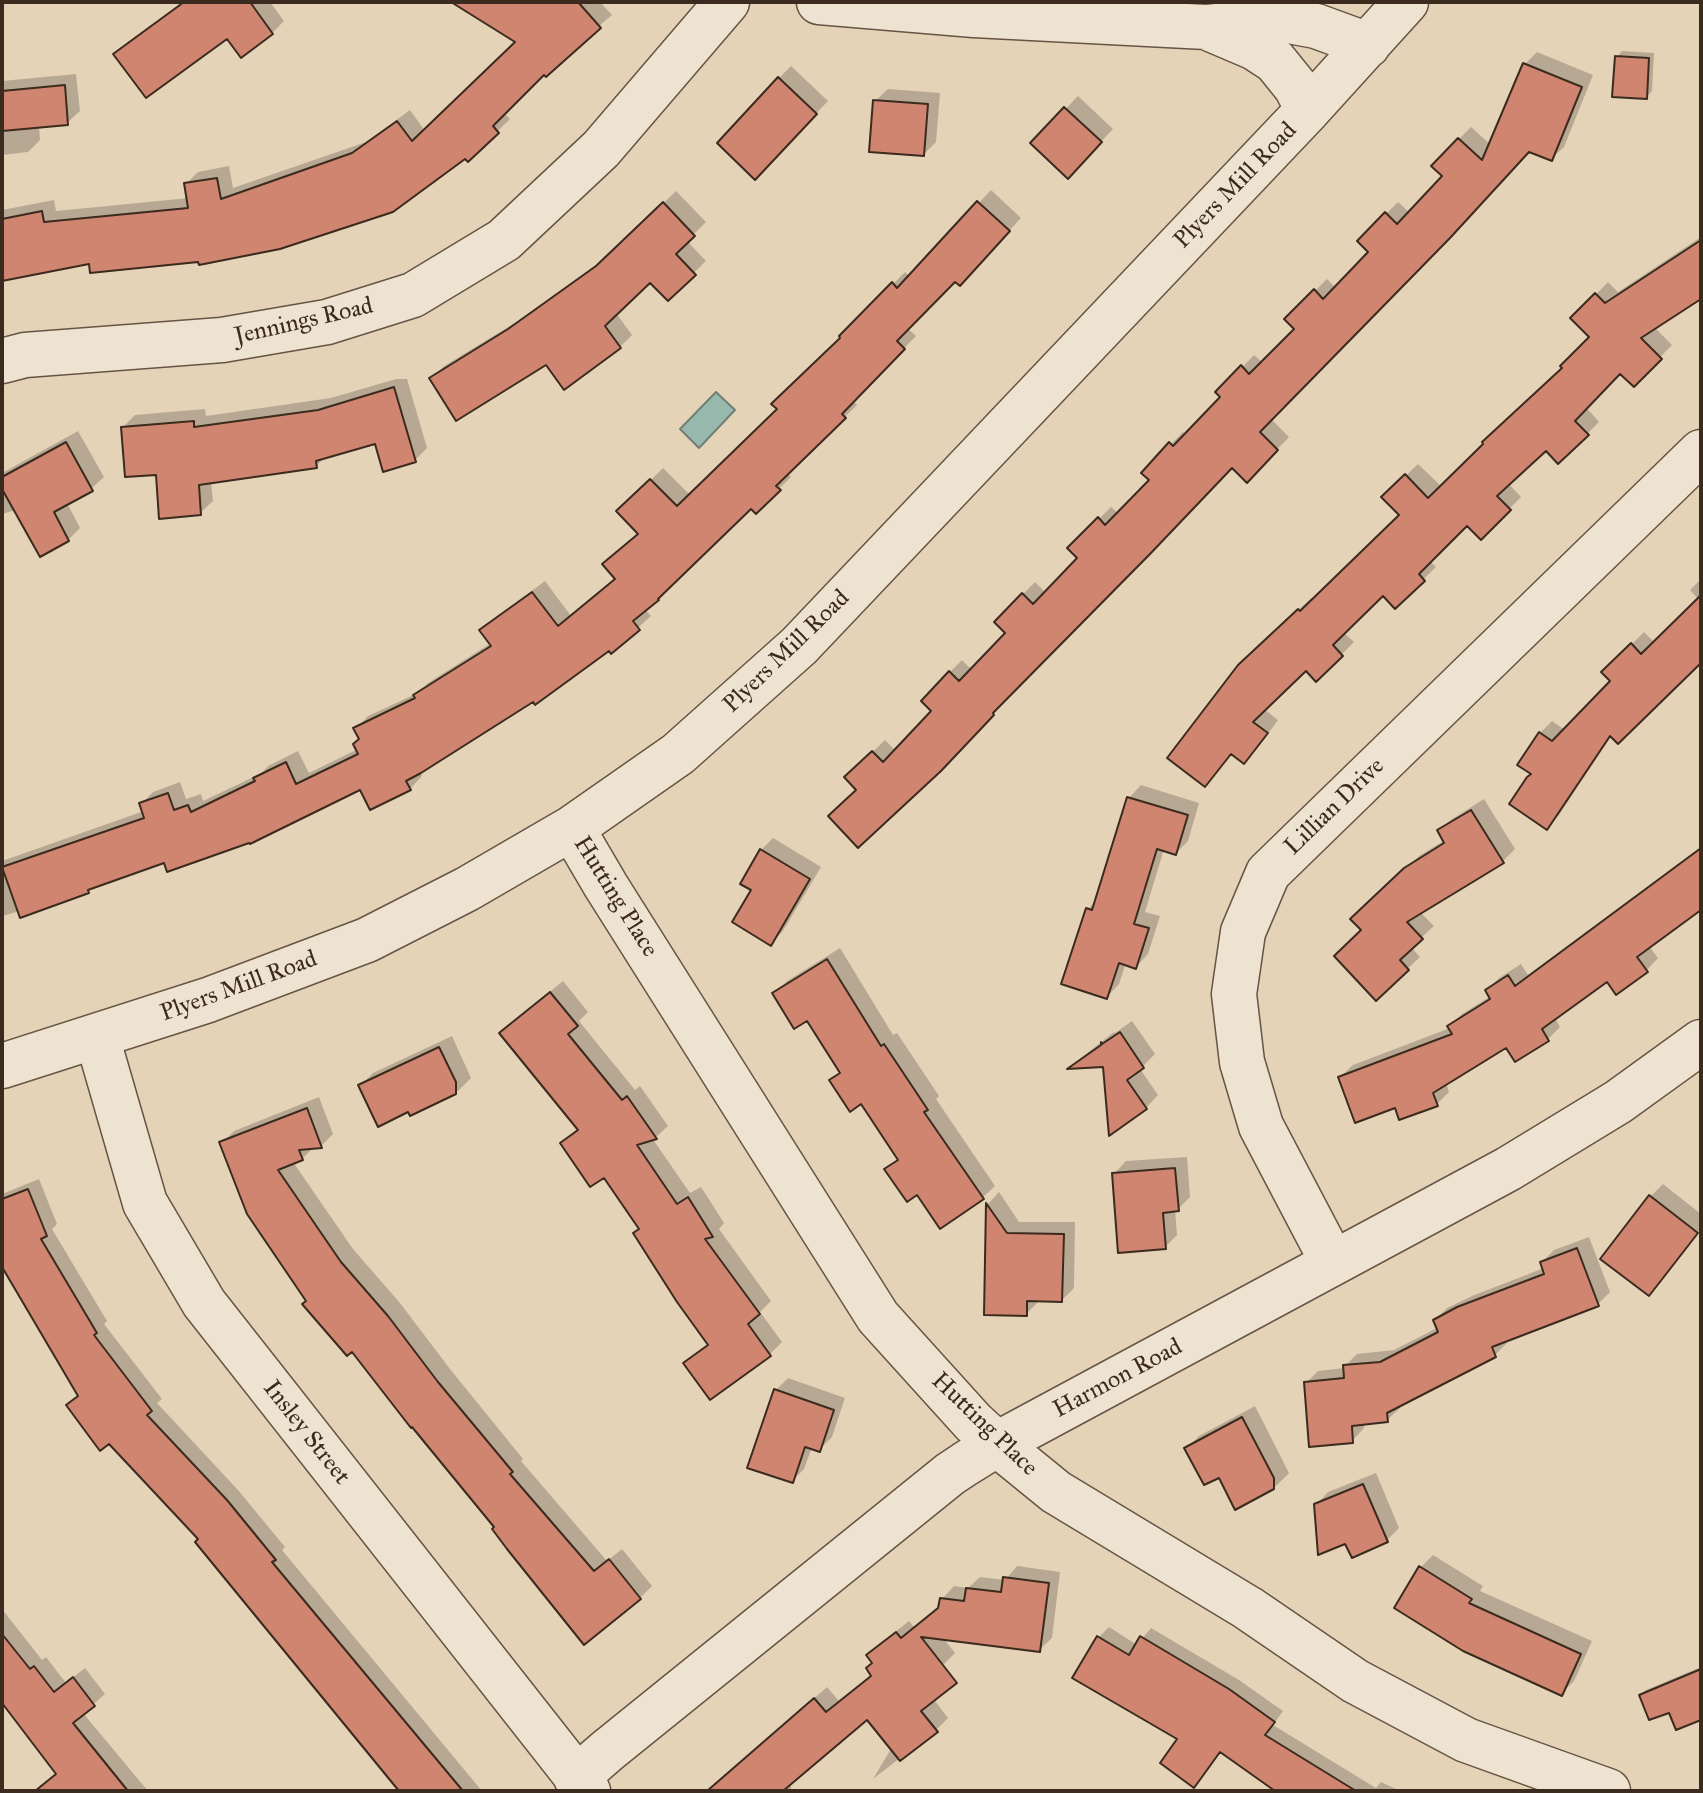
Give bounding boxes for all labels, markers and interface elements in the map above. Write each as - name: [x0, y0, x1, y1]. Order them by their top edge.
- street label: Plyers Mill Road: [1169, 117, 1303, 255]
- street label: Jennings Road: [232, 292, 376, 352]
- street label: Plyers Mill Road: [718, 585, 856, 719]
- street label: Lillian Drive: [1279, 752, 1391, 862]
- street label: Hutting Place: [567, 831, 663, 963]
- street label: Plyers Mill Road: [157, 945, 321, 1029]
- street label: Harmon Road: [1049, 1333, 1187, 1425]
- street label: Hutting Place: [925, 1367, 1043, 1483]
- street label: Insley Street: [256, 1375, 356, 1491]

